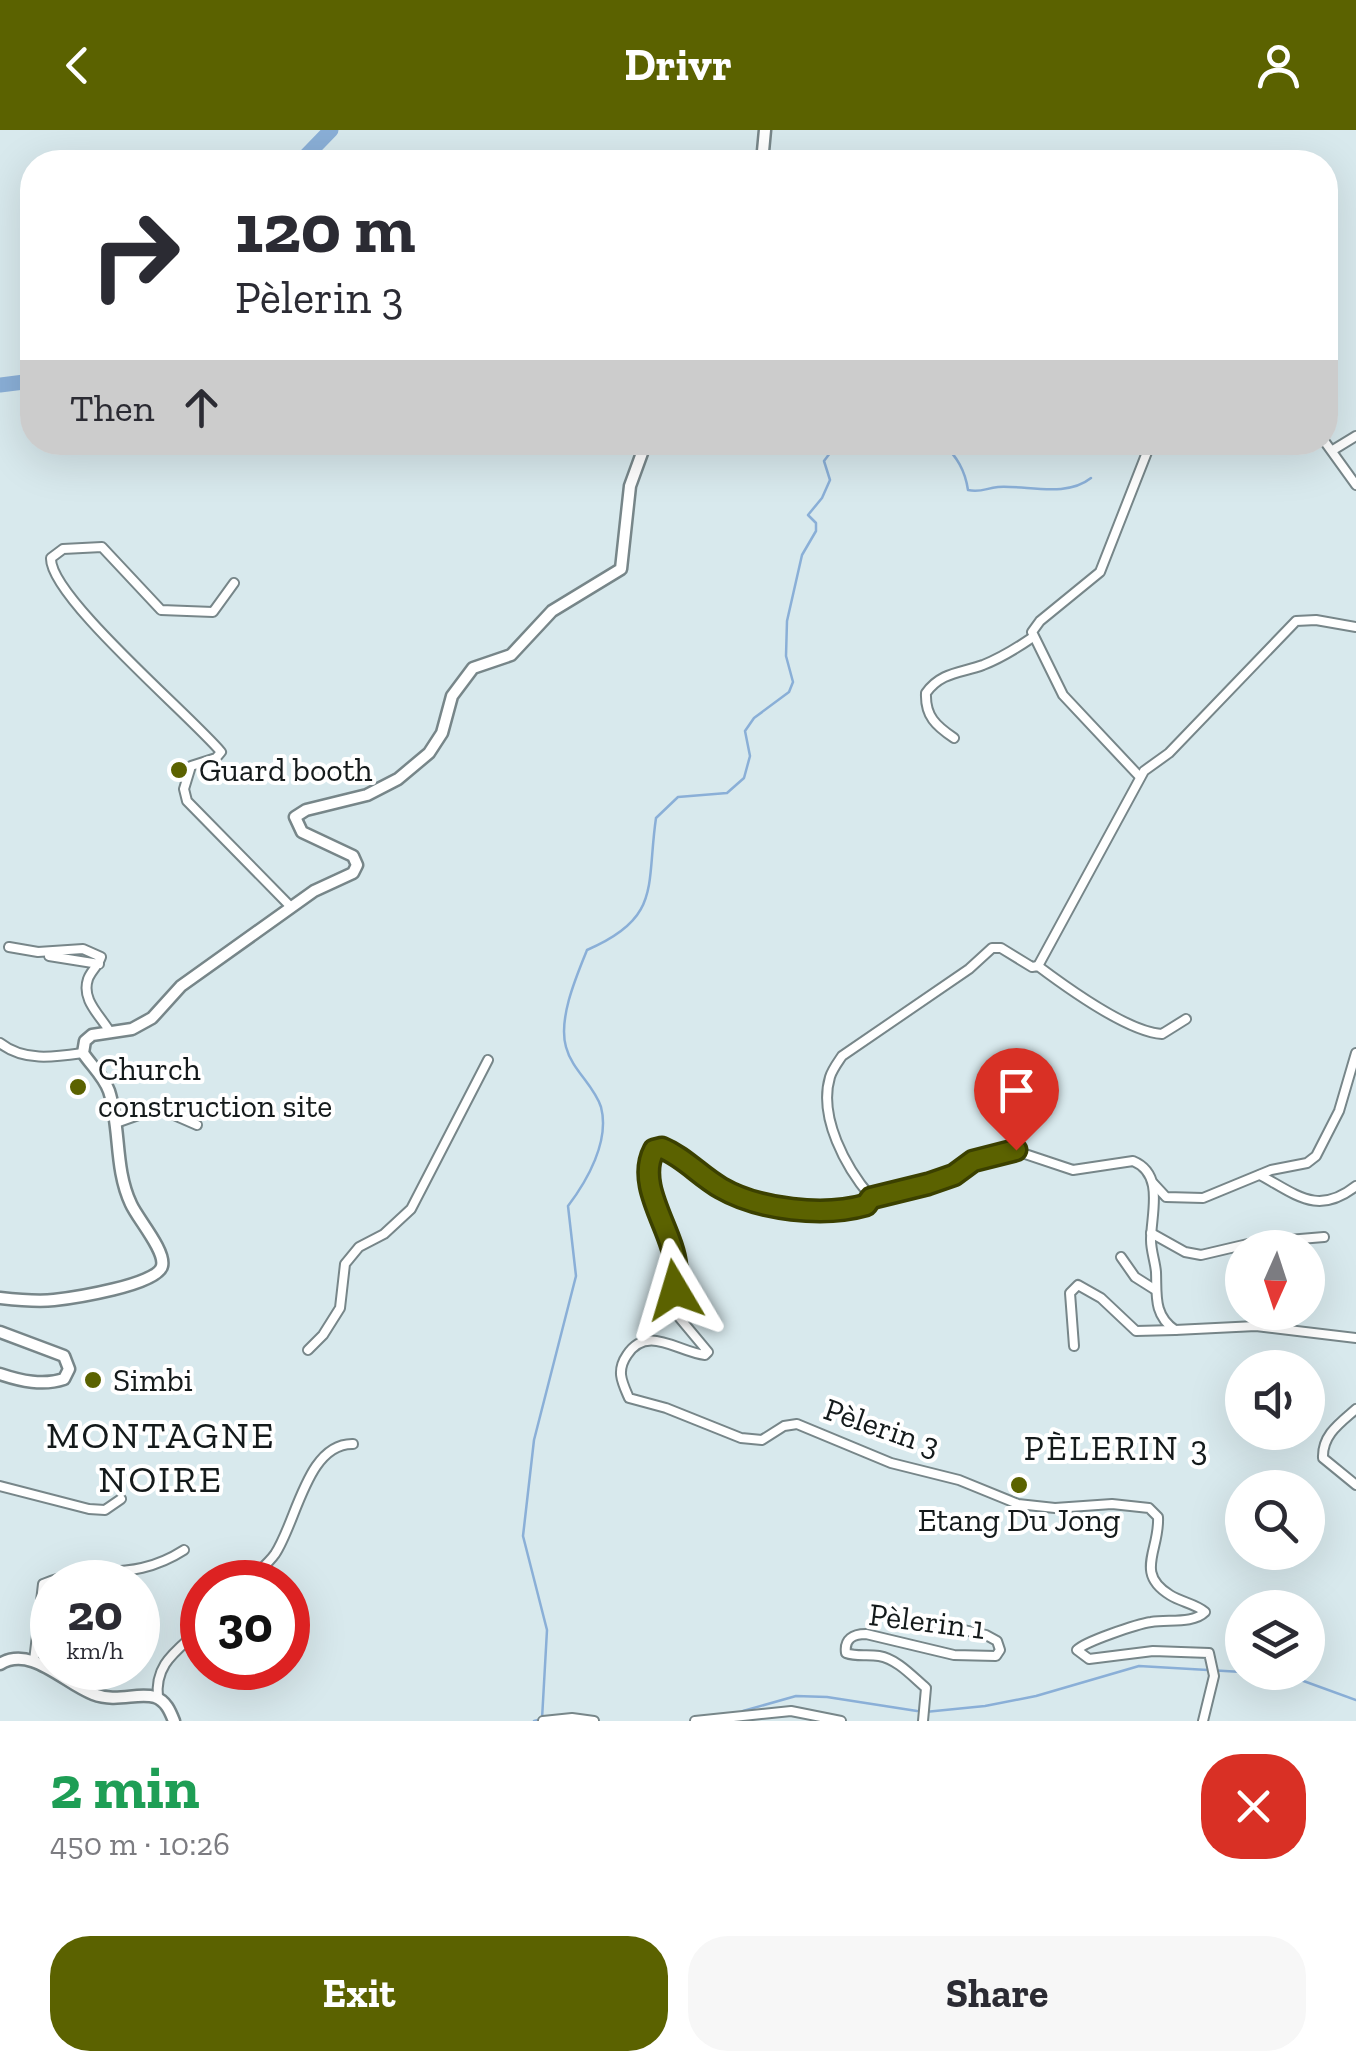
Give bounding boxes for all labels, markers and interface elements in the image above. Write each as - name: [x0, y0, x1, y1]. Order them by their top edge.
- icon: back: [50, 38, 105, 93]
- text: Drivr: [624, 38, 732, 92]
- icon: person: [1251, 38, 1306, 93]
- text: 120 m: [235, 186, 416, 270]
- icon: right: [70, 190, 200, 320]
- text: Pèlerin 3: [235, 271, 404, 325]
- icon: ahead: [174, 380, 229, 435]
- text: Then: [70, 385, 154, 431]
- place label: Guard booth: [199, 751, 373, 789]
- marker: Guard booth: [168, 759, 190, 781]
- pin: [974, 1048, 1059, 1151]
- place label: Church construction site: [98, 1050, 332, 1125]
- icon: arrive: [989, 1063, 1044, 1118]
- marker: Church construction site: [67, 1076, 89, 1098]
- north arrow: [1225, 1230, 1325, 1330]
- map controls: [1225, 1230, 1325, 1690]
- position arrow: [623, 1238, 727, 1342]
- button: sound: [1225, 1350, 1325, 1450]
- place label: Simbi: [113, 1361, 193, 1399]
- marker: Simbi: [82, 1369, 104, 1391]
- street label: Pèlerin 3: [819, 1390, 945, 1464]
- district label: MONTAGNE NOIRE: [46, 1412, 276, 1502]
- district label: PÈLERIN 3: [1024, 1427, 1210, 1469]
- button: search: [1225, 1470, 1325, 1570]
- marker: Etang Du Jong: [1008, 1474, 1030, 1496]
- place label: Etang Du Jong: [918, 1501, 1120, 1539]
- speed limit sign: 30: [180, 1560, 310, 1690]
- text: 20: [67, 1583, 123, 1643]
- button: layers: [1225, 1590, 1325, 1690]
- street label: Pèlerin 1: [867, 1595, 987, 1647]
- text: km/h: [66, 1635, 124, 1665]
- text: 2 min: [50, 1751, 200, 1823]
- button: close: [1201, 1754, 1306, 1859]
- text: 450 m · 10:26: [50, 1825, 230, 1863]
- button: Exit: [50, 1936, 668, 2051]
- button: Share: [688, 1936, 1306, 2051]

